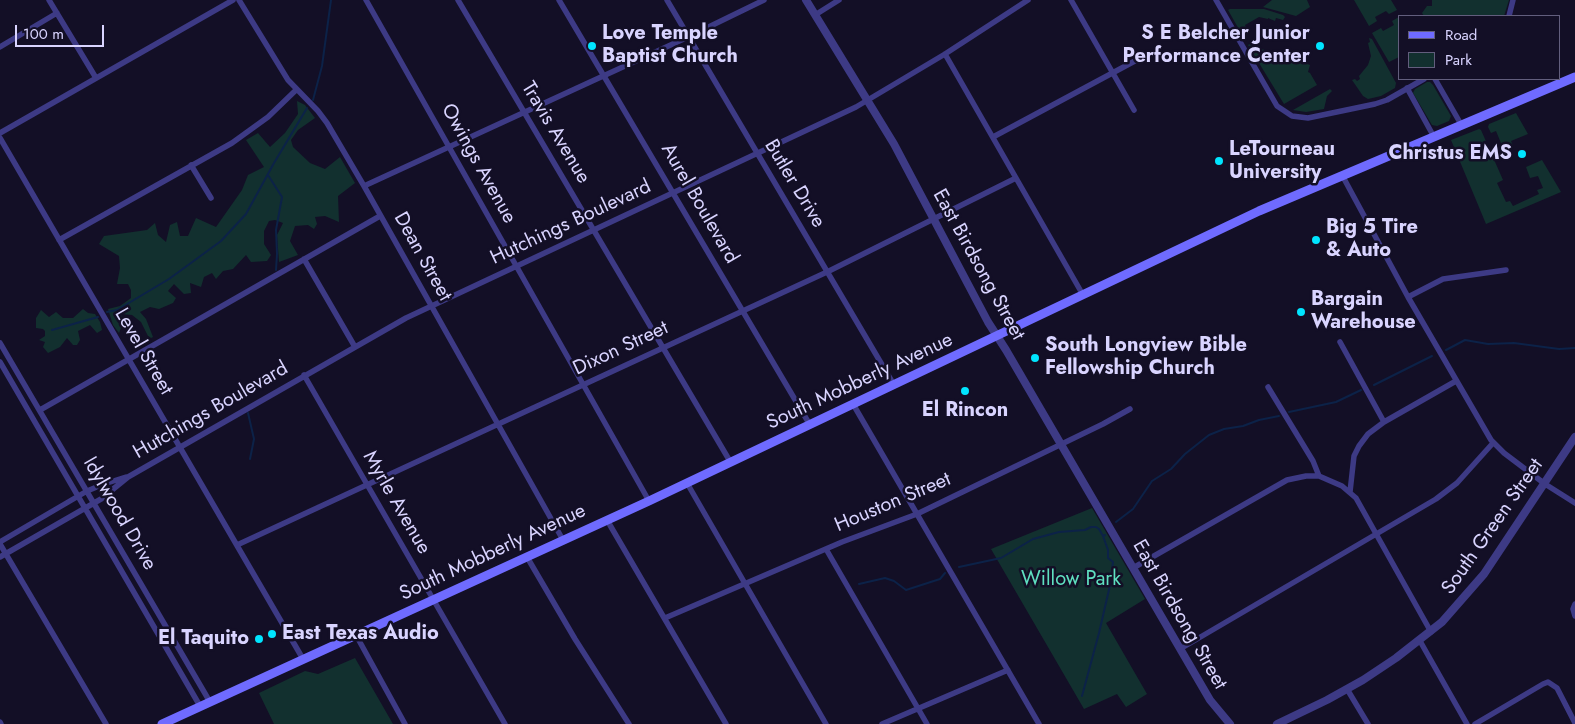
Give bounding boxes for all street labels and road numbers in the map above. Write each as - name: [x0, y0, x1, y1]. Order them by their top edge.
- street label: Travis Avenue: [515, 78, 595, 188]
- street label: Owings Avenue: [435, 100, 521, 228]
- street label: Butler Drive: [758, 136, 830, 232]
- street label: Aurel Boulevard: [655, 140, 743, 268]
- street label: Hutchings Boulevard: [487, 175, 655, 271]
- street label: East Birdsong Street: [927, 185, 1029, 345]
- street label: Dean Street: [388, 208, 456, 306]
- street label: Level Street: [109, 304, 177, 400]
- street label: Dixon Street: [570, 317, 672, 381]
- street label: South Mobberly Avenue: [763, 328, 957, 436]
- street label: Hutchings Boulevard: [129, 357, 293, 465]
- street label: Myrle Avenue: [357, 447, 435, 559]
- street label: Idylwood Drive: [77, 453, 161, 575]
- street label: South Green Street: [1437, 454, 1549, 600]
- street label: Houston Street: [831, 468, 955, 538]
- street label: South Mobberly Avenue: [396, 499, 590, 607]
- street label: East Birdsong Street: [1126, 536, 1232, 694]

